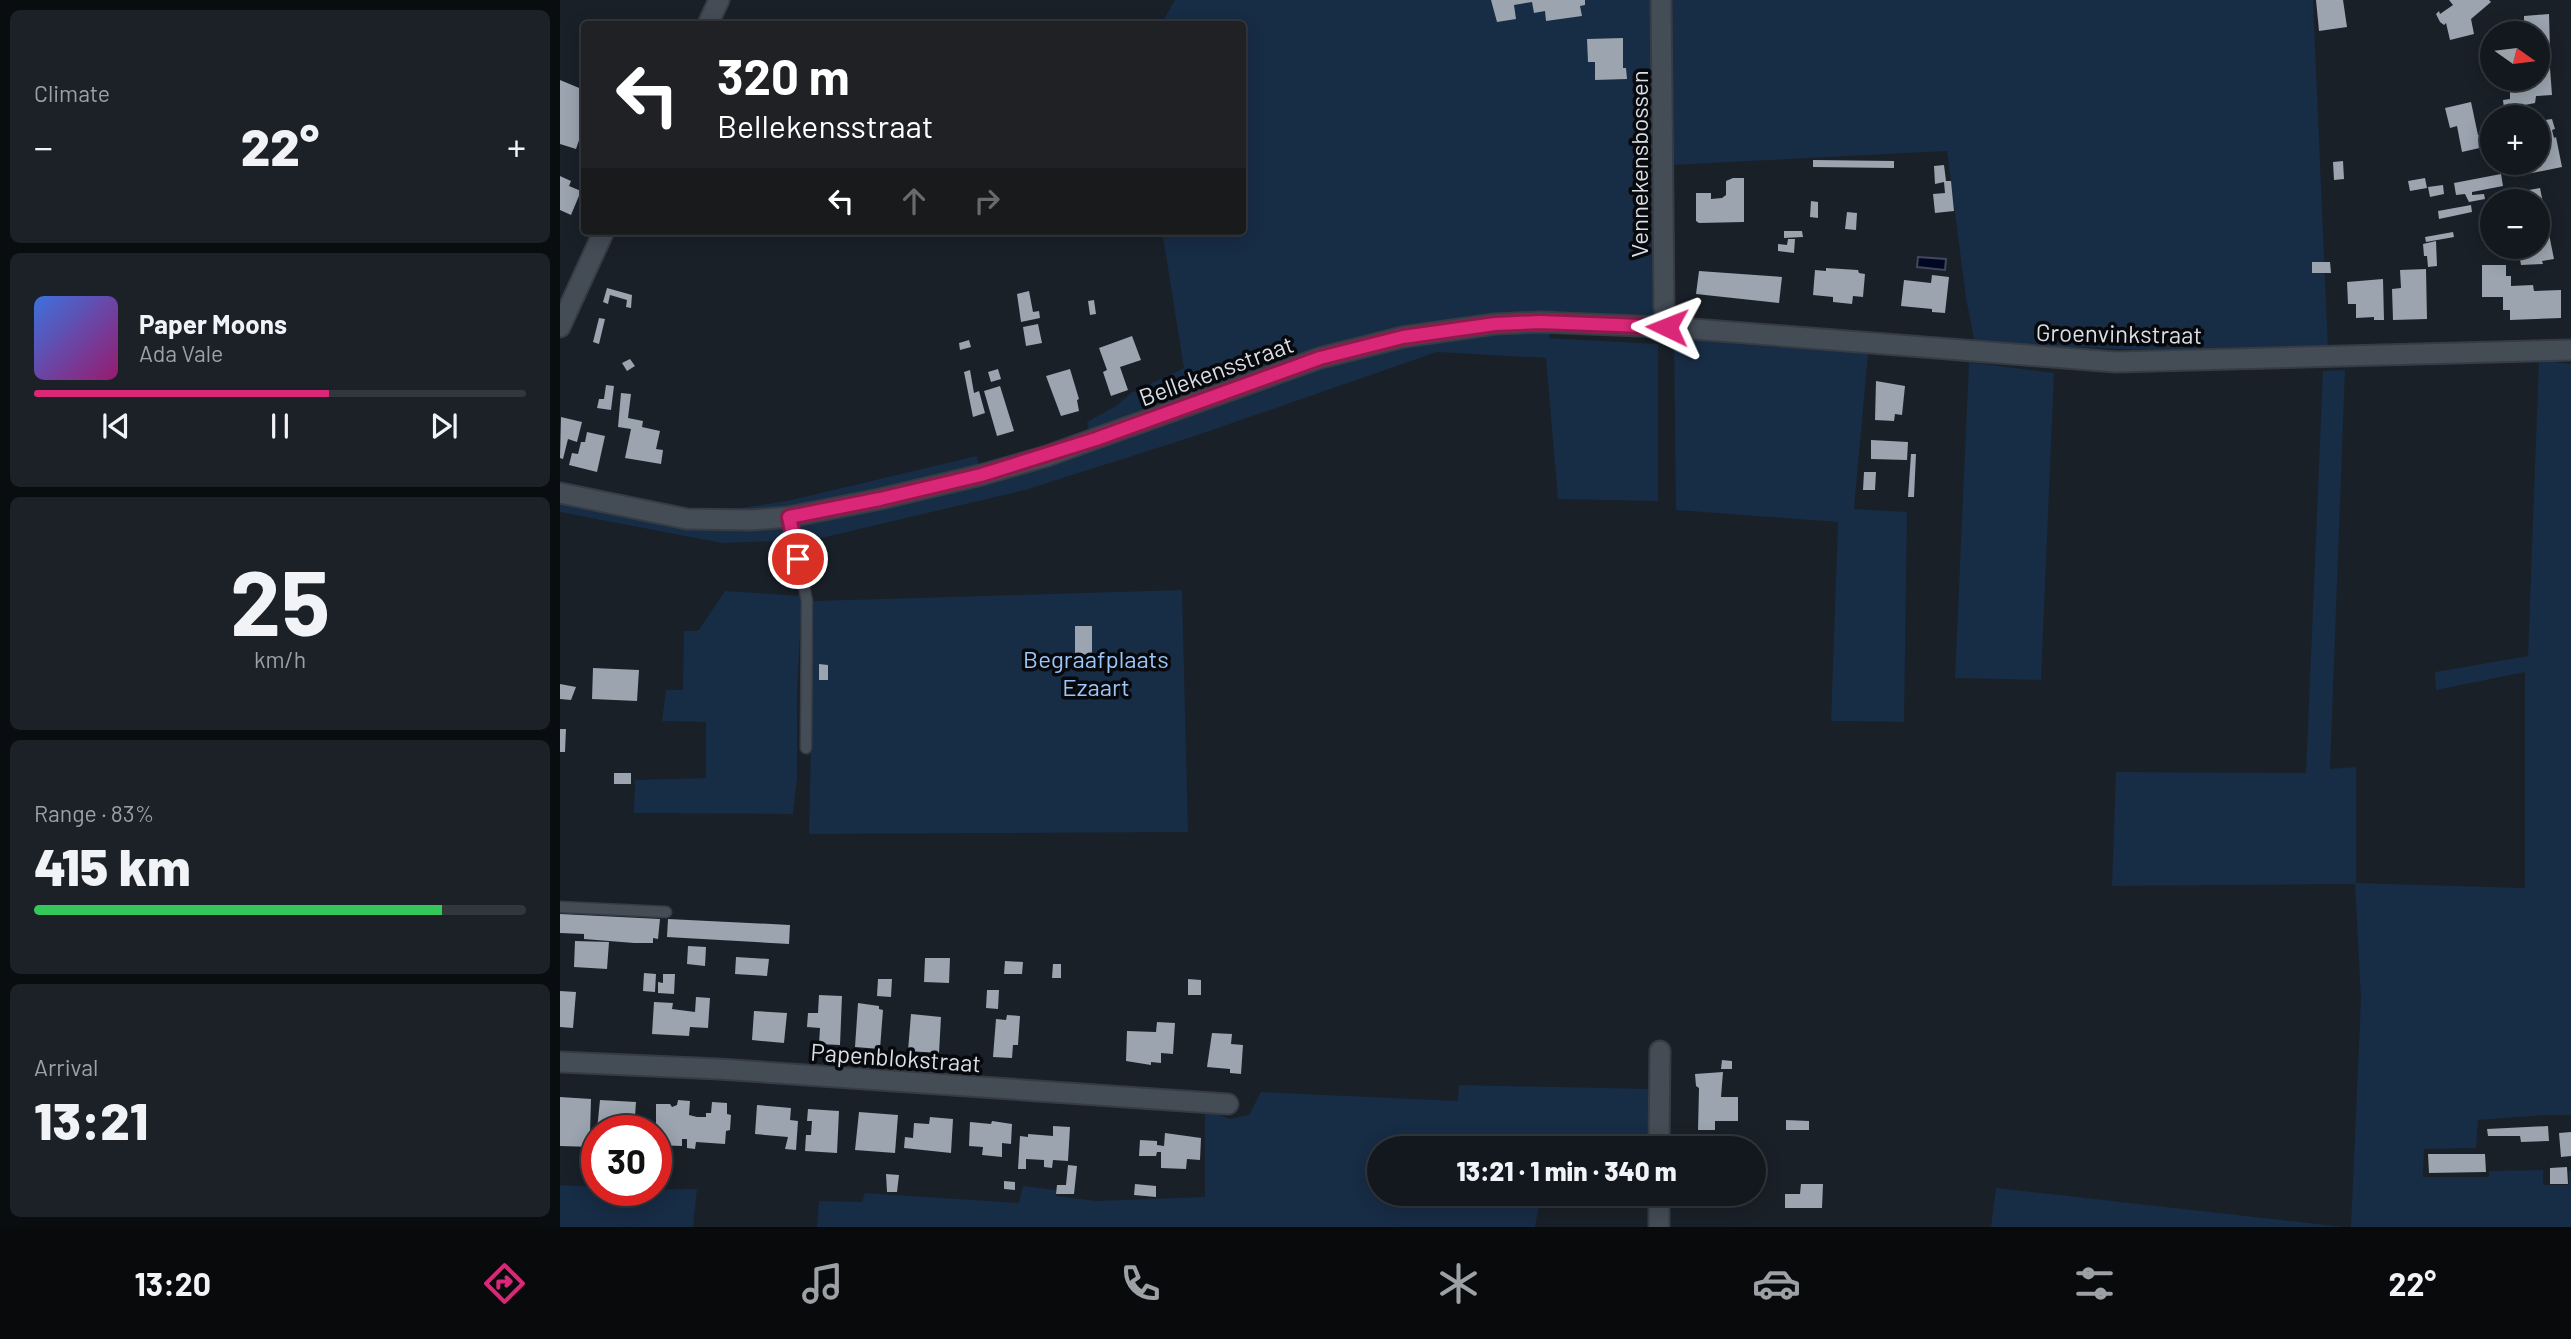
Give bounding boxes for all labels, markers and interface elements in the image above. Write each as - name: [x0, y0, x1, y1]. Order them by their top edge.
- north arrow: [2480, 21, 2550, 91]
- map controls: [2480, 21, 2550, 259]
- text: 320 m: [717, 46, 850, 105]
- icon: left: [602, 49, 693, 140]
- street label: Vennekensbossen: [1624, 70, 1653, 258]
- text: Climate: [34, 79, 110, 107]
- button: +: [2480, 105, 2550, 175]
- text: Bellekensstraat: [717, 106, 933, 144]
- text: 22°: [241, 114, 319, 176]
- text: −: [34, 123, 53, 169]
- text: +: [507, 123, 526, 169]
- icon: left: [822, 182, 860, 220]
- icon: ahead: [895, 182, 933, 220]
- icon: right: [968, 182, 1006, 220]
- button: −: [2480, 189, 2550, 259]
- position arrow: [1630, 290, 1704, 364]
- text: Paper Moons: [139, 308, 287, 339]
- street label: Groenvinkstraat: [2036, 317, 2202, 349]
- street label: Bellekensstraat: [1135, 329, 1297, 411]
- text: Ada Vale: [139, 339, 223, 367]
- icon: previous: [97, 407, 135, 445]
- icon: pause: [261, 407, 299, 445]
- icon: next: [425, 407, 463, 445]
- pin: [768, 529, 828, 589]
- icon: arrive: [779, 540, 817, 578]
- text: 25: [230, 545, 330, 654]
- park label: Begraafplaats Ezaart: [1023, 644, 1169, 701]
- text: km/h: [254, 645, 306, 673]
- text: Range · 83%: [34, 799, 154, 827]
- text: 415 km: [34, 834, 191, 896]
- street label: Papenblokstraat: [810, 1037, 982, 1077]
- text: Arrival: [34, 1053, 98, 1081]
- text: 13:21: [34, 1088, 148, 1150]
- speed limit sign: 30: [581, 1115, 672, 1206]
- text: 13:21 · 1 min · 340 m: [1456, 1155, 1677, 1186]
- icon: directions: [480, 1259, 529, 1308]
- icon: music: [798, 1259, 847, 1308]
- icon: phone: [1116, 1259, 1165, 1308]
- icon: climate: [1434, 1259, 1483, 1308]
- icon: car: [1752, 1259, 1801, 1308]
- icon: filters: [2070, 1259, 2119, 1308]
- text: 13:20: [135, 1264, 211, 1302]
- text: 22°: [2389, 1264, 2436, 1302]

